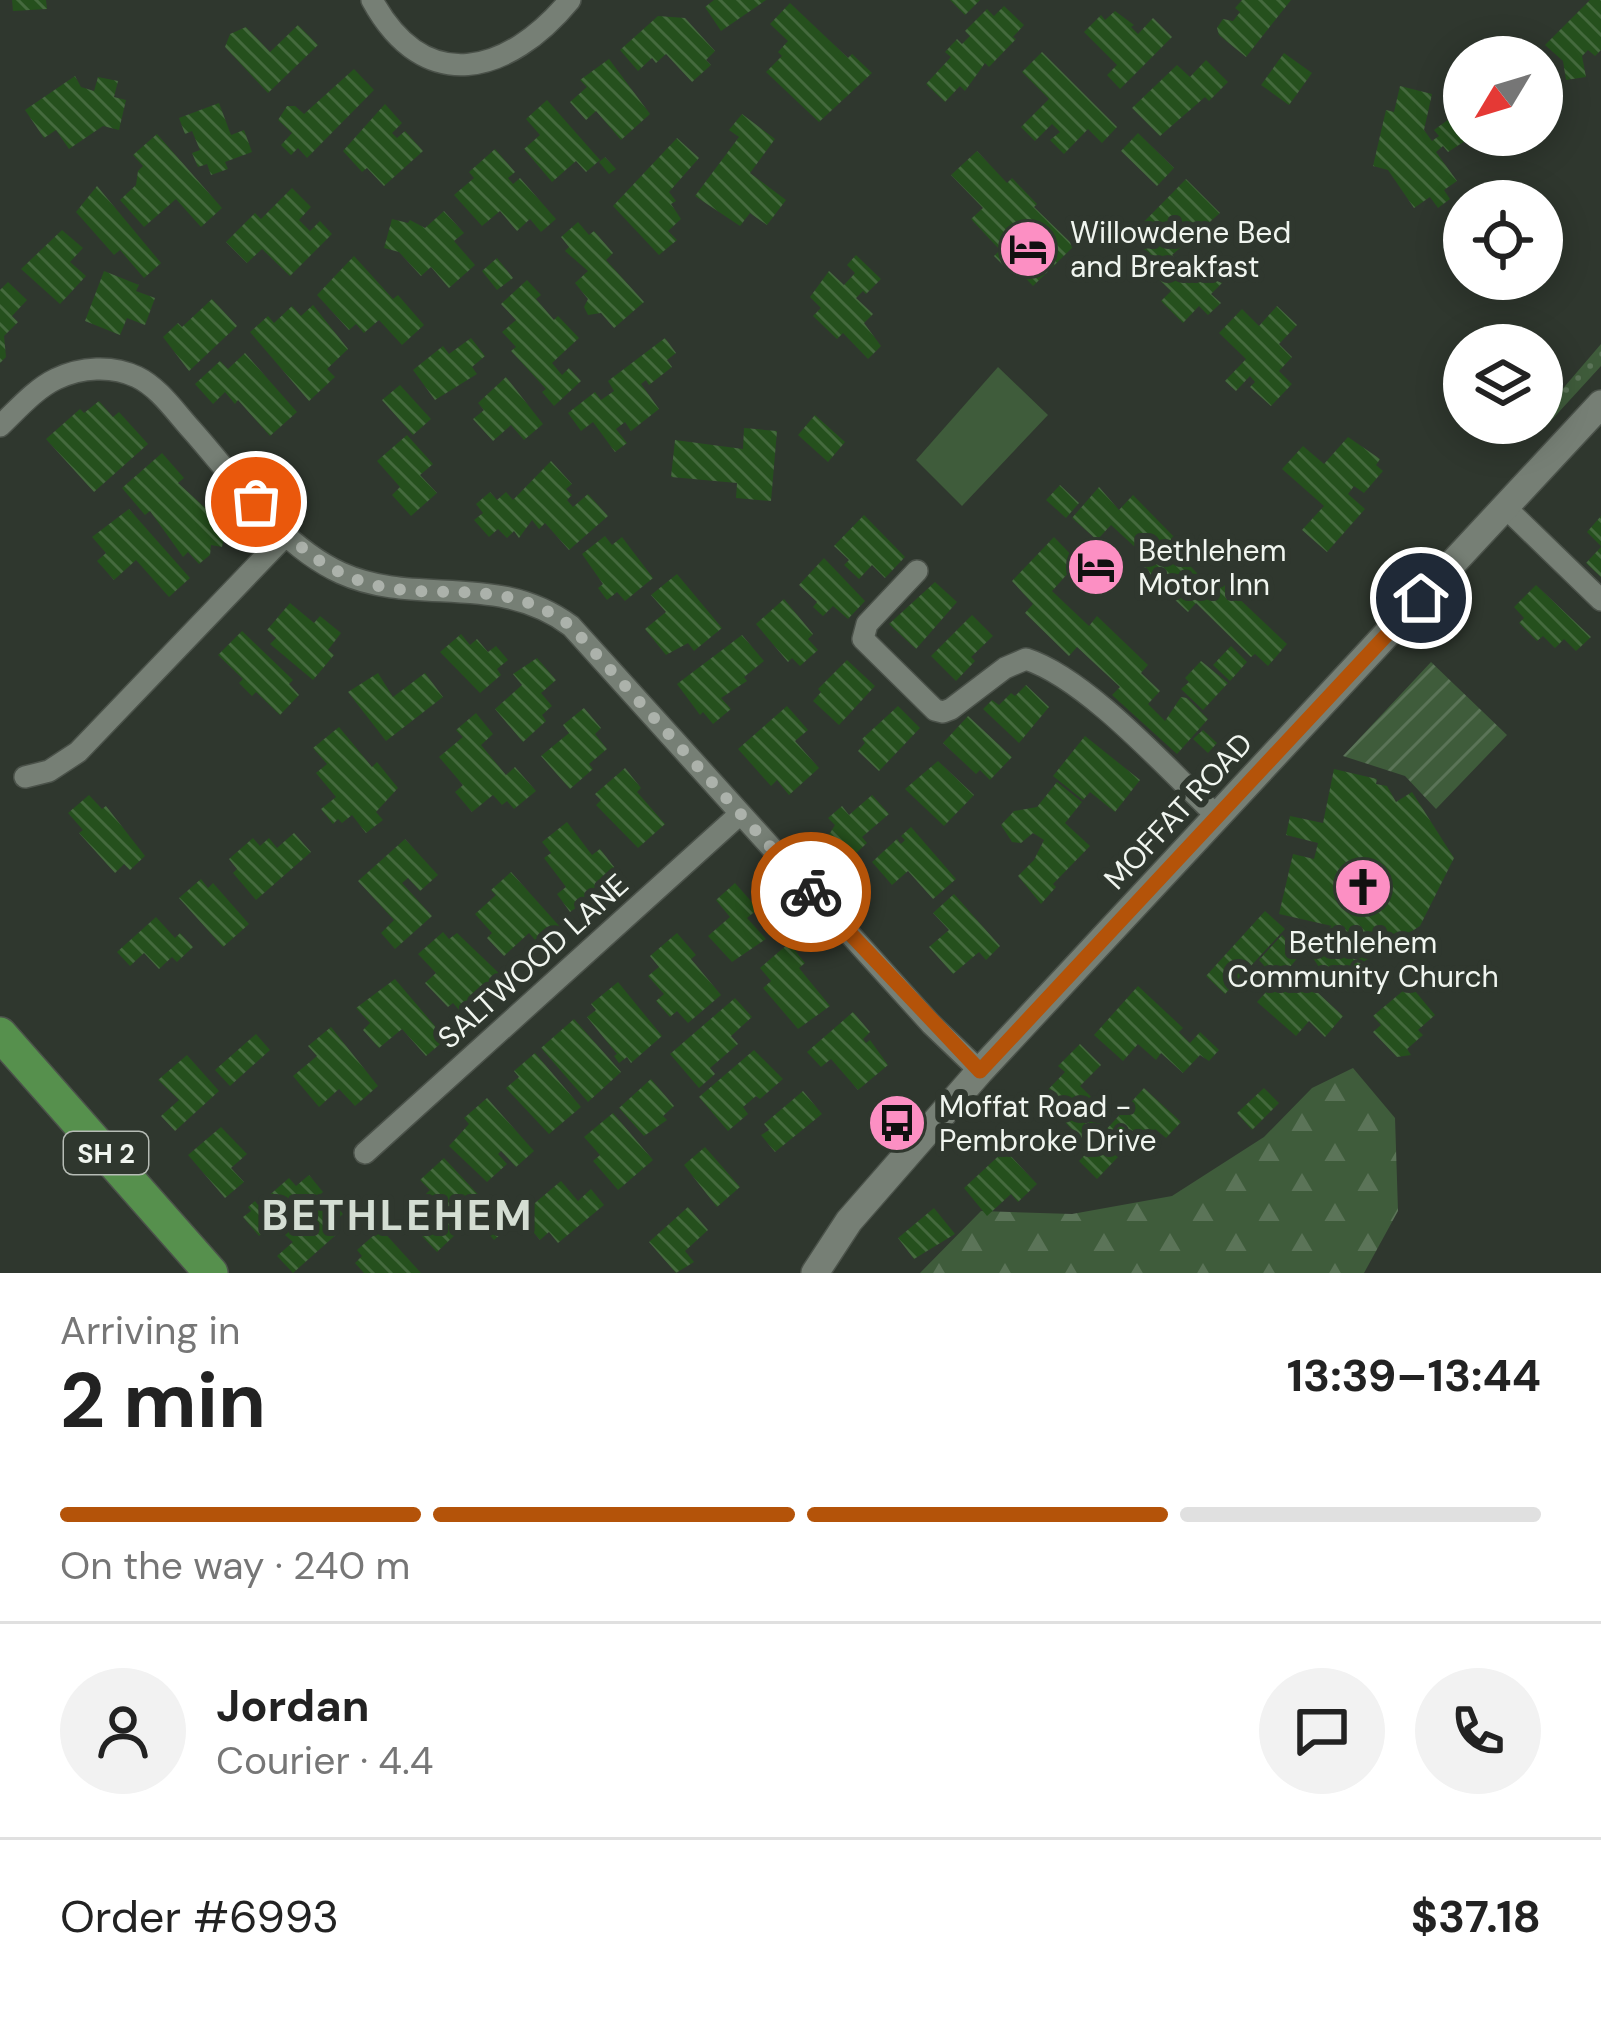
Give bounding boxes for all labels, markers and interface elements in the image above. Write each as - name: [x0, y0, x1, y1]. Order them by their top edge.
- north arrow: [1443, 36, 1563, 156]
- map controls: [1443, 36, 1563, 444]
- button: locate: [1443, 180, 1563, 300]
- place label: Willowdene Bed and Breakfast: [1070, 213, 1291, 286]
- hotel icon: Willowdene Bed and Breakfast: [997, 218, 1059, 280]
- button: layers: [1443, 324, 1563, 444]
- pin: [205, 451, 307, 553]
- icon: bag: [223, 469, 289, 535]
- place label: Bethlehem Motor Inn: [1138, 531, 1286, 604]
- hotel icon: Bethlehem Motor Inn: [1065, 536, 1127, 598]
- pin: [1370, 547, 1472, 649]
- icon: home: [1388, 565, 1454, 631]
- street label: MOFFAT ROAD: [1095, 724, 1261, 898]
- courier: [751, 832, 871, 952]
- church icon: Bethlehem Community Church: [1332, 856, 1394, 918]
- icon: bike: [778, 859, 844, 925]
- street label: SALTWOOD LANE: [430, 865, 636, 1057]
- place label: Bethlehem Community Church: [1227, 923, 1499, 996]
- place label: Moffat Road - Pembroke Drive: [939, 1087, 1157, 1160]
- bus stop icon: Moffat Road - Pembroke Drive: [866, 1092, 928, 1154]
- road number: SH 2: [64, 1132, 148, 1174]
- district label: BETHLEHEM: [262, 1188, 534, 1243]
- text: Arriving in: [60, 1305, 240, 1356]
- text: 13:39–13:44: [1287, 1346, 1541, 1405]
- text: 2 min: [60, 1350, 266, 1451]
- text: On the way · 240 m: [60, 1540, 410, 1591]
- button: person: [60, 1668, 186, 1794]
- button: chat: [1259, 1668, 1385, 1794]
- button: phone: [1415, 1668, 1541, 1794]
- text: Jordan: [216, 1676, 369, 1735]
- text: Courier · 4.4: [216, 1735, 433, 1786]
- text: Order #6993: [60, 1887, 339, 1946]
- text: $37.18: [1411, 1887, 1541, 1946]

